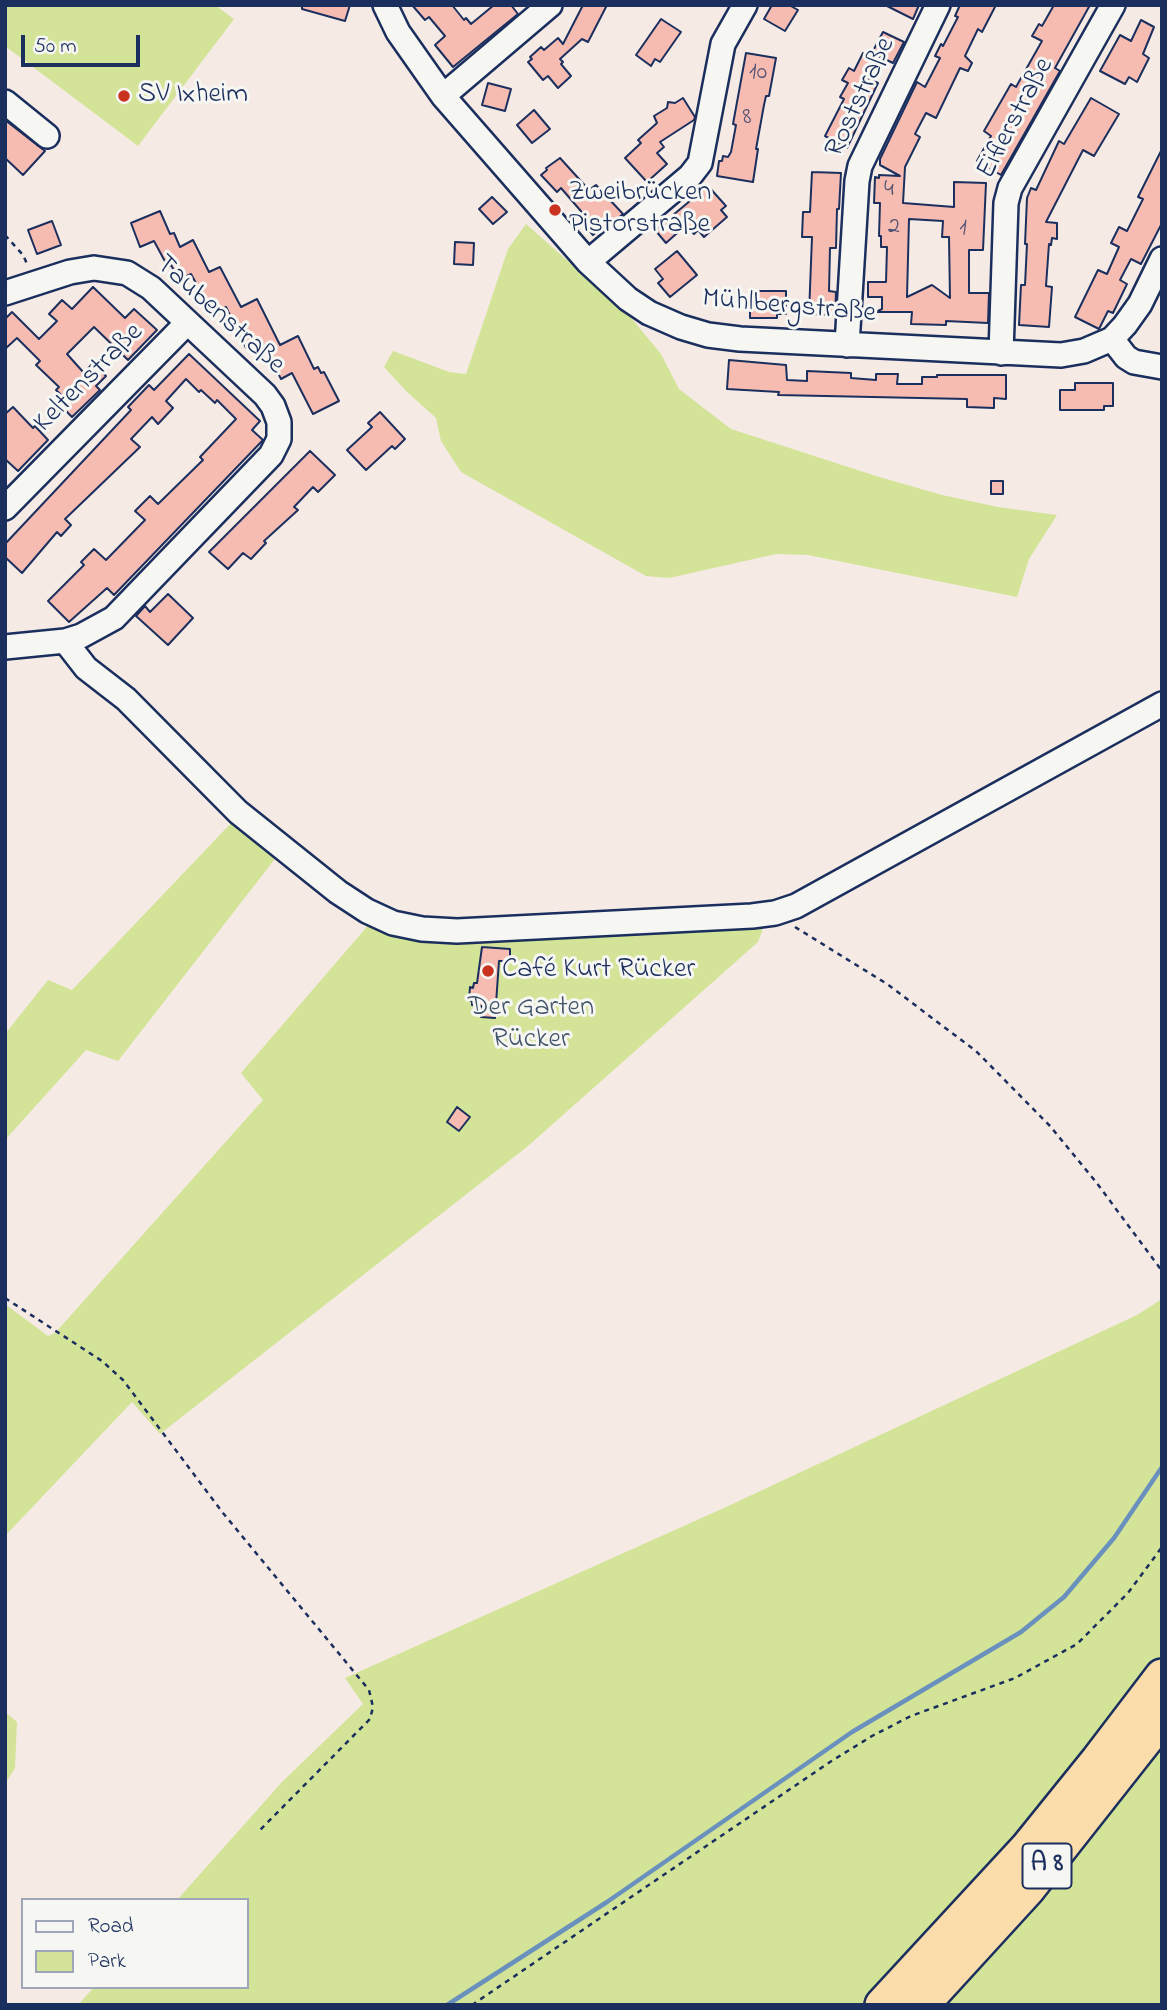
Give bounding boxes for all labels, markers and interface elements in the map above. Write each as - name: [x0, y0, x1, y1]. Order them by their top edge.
- scale bar: [24, 21, 144, 65]
- text: 50 m: [34, 32, 77, 62]
- street label: Roststraße: [820, 33, 904, 163]
- street label: Eiflerstraße: [971, 53, 1063, 185]
- house number: 10: [749, 60, 767, 88]
- place label: SV Ixheim: [138, 79, 248, 113]
- marker: SV Ixheim: [116, 88, 132, 104]
- house number: 8: [743, 105, 751, 133]
- place label: Zweibrücken Pistorstraße: [569, 177, 711, 243]
- house number: 4: [884, 177, 894, 205]
- marker: Zweibrücken Pistorstraße: [547, 202, 563, 218]
- house number: 2: [888, 214, 900, 242]
- house number: 1: [959, 216, 967, 244]
- street label: Taubenstraße: [147, 249, 291, 383]
- street label: Mühlbergstraße: [701, 284, 877, 332]
- street label: Keltenstraße: [28, 317, 152, 441]
- place label: Café Kurt Rücker: [502, 954, 695, 988]
- marker: Café Kurt Rücker: [480, 963, 496, 979]
- park label: Der Garten Rücker: [468, 992, 594, 1058]
- road number: A 8: [1023, 1843, 1072, 1888]
- legend: [21, 1898, 248, 1989]
- text: Road: [88, 1912, 134, 1942]
- text: Park: [88, 1947, 126, 1977]

